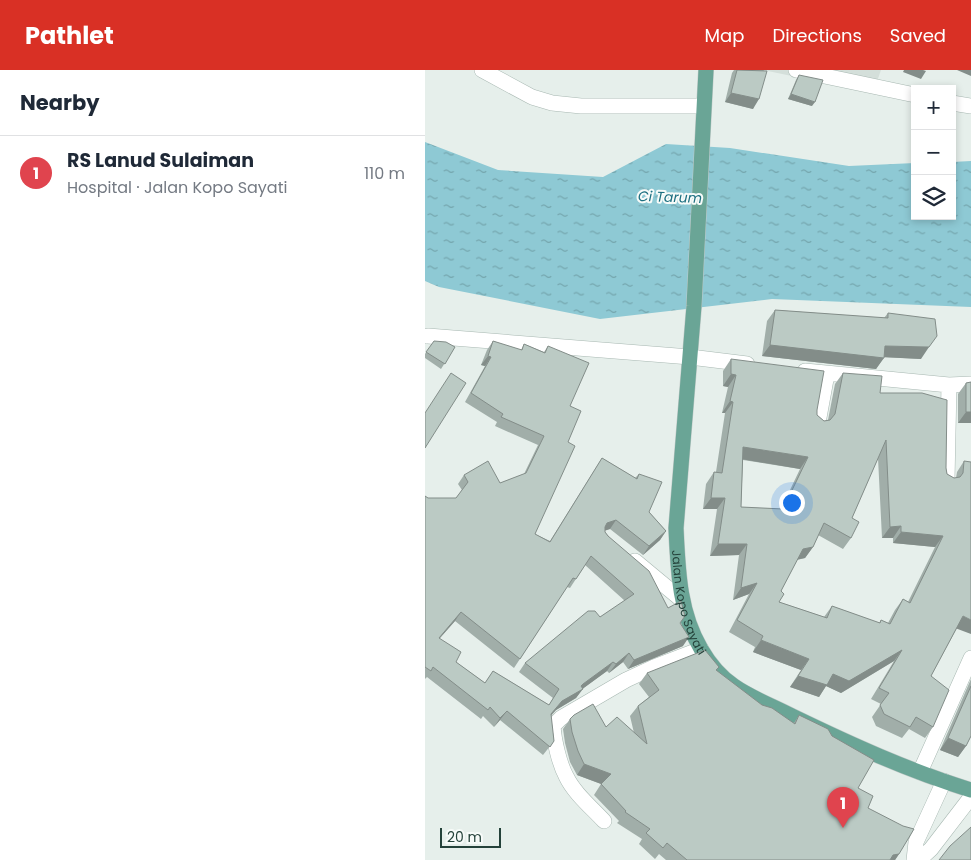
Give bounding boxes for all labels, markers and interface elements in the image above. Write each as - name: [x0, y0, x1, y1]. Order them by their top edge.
- text: Pathlet: [25, 19, 114, 52]
- text: Map: [705, 23, 744, 48]
- text: Directions: [772, 23, 862, 48]
- text: Saved: [890, 23, 946, 48]
- map controls: [911, 85, 956, 220]
- button: +: [911, 85, 956, 130]
- text: Nearby: [20, 88, 100, 117]
- button: −: [911, 130, 956, 175]
- text: RS Lanud Sulaiman: [67, 147, 254, 174]
- text: 1: [33, 162, 39, 185]
- text: 110 m: [364, 162, 405, 185]
- button: layers: [911, 175, 956, 220]
- text: Hospital · Jalan Kopo Sayati: [67, 176, 287, 199]
- water label: Ci Tarum: [638, 186, 702, 208]
- your location: [779, 490, 805, 516]
- street label: Jalan Kopo Sayati: [669, 550, 711, 658]
- pin: 1: [827, 787, 859, 828]
- scale bar: [440, 825, 501, 848]
- text: 20 m: [447, 827, 482, 847]

